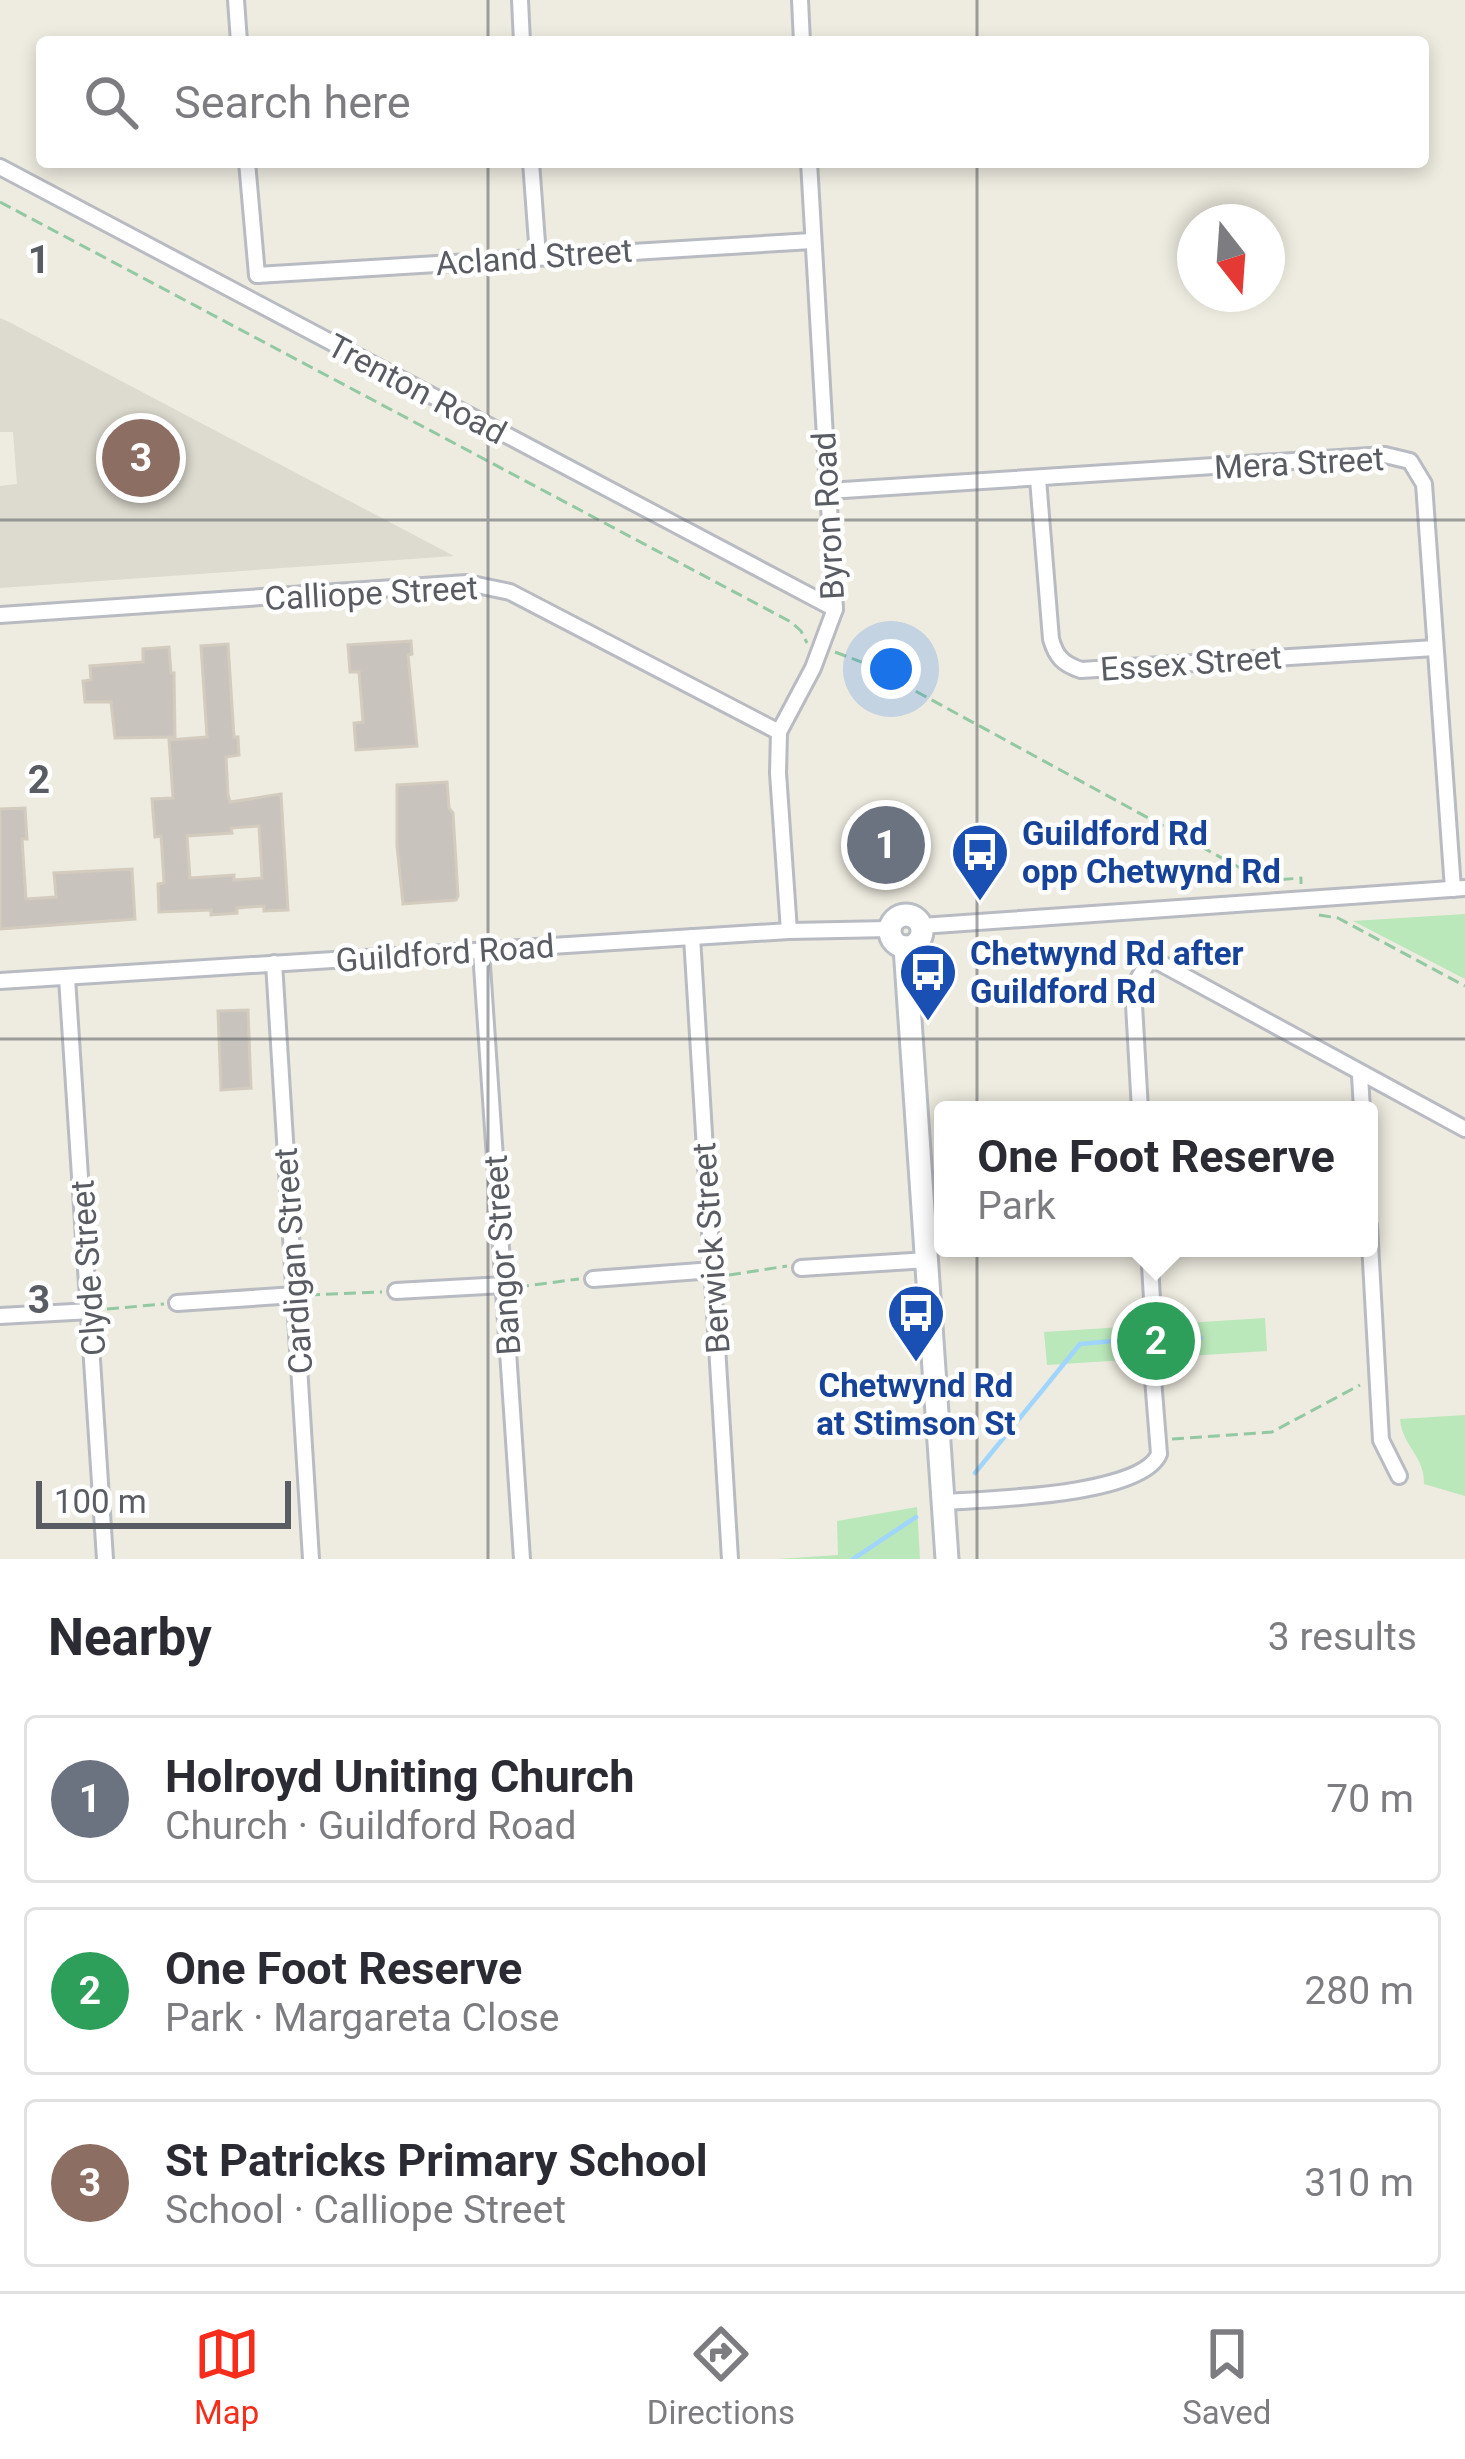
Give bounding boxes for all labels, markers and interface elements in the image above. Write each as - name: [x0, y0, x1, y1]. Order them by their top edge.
- search box: [36, 36, 1429, 168]
- icon: search: [78, 69, 144, 135]
- text: Search here: [174, 76, 411, 129]
- north arrow: [1177, 204, 1285, 312]
- street label: Acland Street: [434, 231, 634, 283]
- text: 1: [28, 237, 50, 283]
- street label: Trenton Road: [321, 326, 513, 452]
- pin: 3: [102, 413, 180, 503]
- street label: Byron Road: [804, 431, 852, 601]
- street label: Mera Street: [1213, 439, 1385, 487]
- street label: Calliope Street: [263, 568, 479, 618]
- street label: Essex Street: [1099, 637, 1283, 689]
- your location: [861, 639, 921, 699]
- text: 2: [28, 757, 50, 803]
- pin: 1: [847, 800, 925, 890]
- place label: Guildford Rd opp Chetwynd Rd: [1022, 814, 1281, 891]
- bus stop icon: Guildford Rd opp Chetwynd Rd: [949, 821, 1011, 903]
- street label: Guildford Road: [334, 926, 556, 980]
- place label: Chetwynd Rd after Guildford Rd: [970, 934, 1244, 1011]
- bus stop icon: Chetwynd Rd after Guildford Rd: [897, 941, 959, 1023]
- popup: [934, 1101, 1378, 1257]
- text: One Foot Reserve: [977, 1130, 1335, 1183]
- street label: Berwick Street: [684, 1141, 738, 1355]
- street label: Cardigan Street: [266, 1146, 320, 1376]
- street label: Bangor Street: [476, 1154, 528, 1356]
- street label: Clyde Street: [62, 1179, 114, 1357]
- text: Park: [977, 1183, 1056, 1229]
- text: 3: [28, 1277, 50, 1323]
- bus stop icon: Chetwynd Rd at Stimson St: [885, 1282, 947, 1364]
- pin: 2: [1117, 1296, 1195, 1386]
- place label: Chetwynd Rd at Stimson St: [816, 1366, 1016, 1443]
- scale bar: [36, 1475, 291, 1528]
- text: 100 m: [54, 1482, 147, 1521]
- text: Nearby: [48, 1608, 212, 1667]
- text: 3 results: [1268, 1614, 1417, 1660]
- text: Holroyd Uniting Church: [165, 1750, 634, 1803]
- text: 1: [79, 1776, 101, 1822]
- text: 70 m: [1326, 1776, 1414, 1822]
- text: Church · Guildford Road: [165, 1803, 576, 1849]
- text: One Foot Reserve: [165, 1942, 522, 1995]
- text: 2: [79, 1968, 101, 2014]
- text: 280 m: [1304, 1968, 1414, 2014]
- text: Park · Margareta Close: [165, 1995, 559, 2041]
- text: St Patricks Primary School: [165, 2134, 708, 2187]
- text: 3: [79, 2160, 101, 2206]
- text: 310 m: [1304, 2160, 1414, 2206]
- text: School · Calliope Street: [165, 2187, 566, 2233]
- tab: Map: [194, 2321, 260, 2432]
- tab: Directions: [647, 2321, 795, 2432]
- tab: Saved: [1182, 2321, 1271, 2432]

